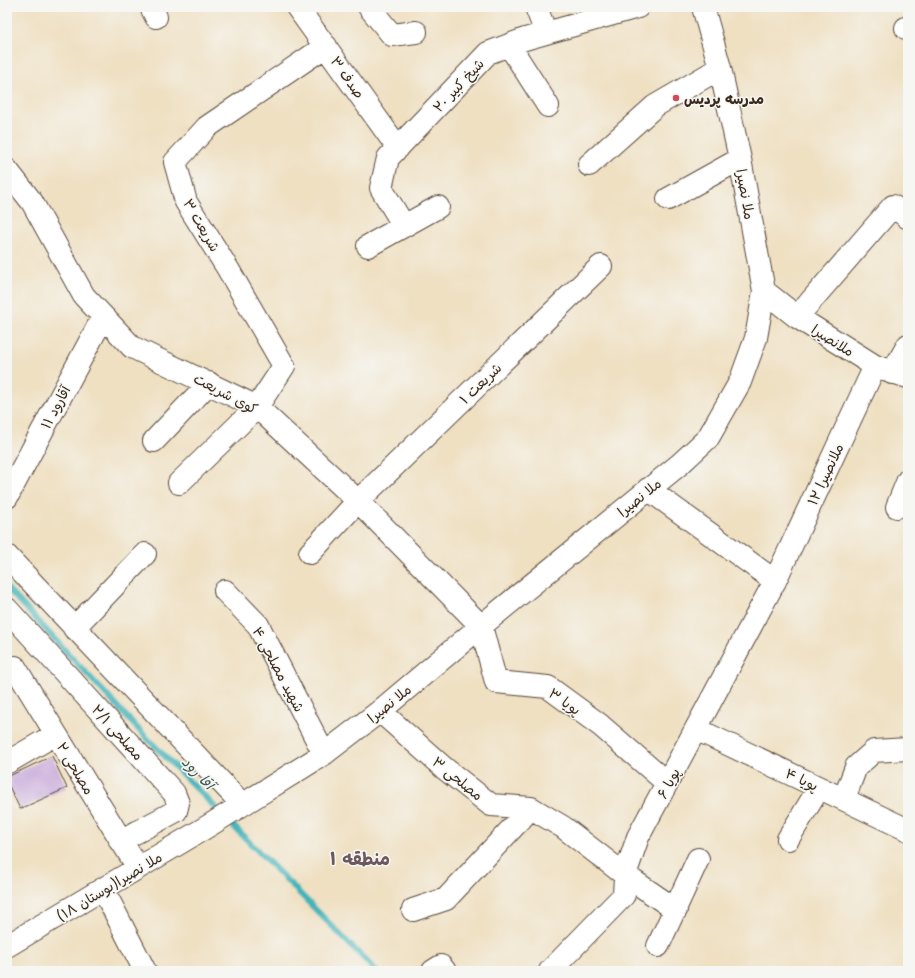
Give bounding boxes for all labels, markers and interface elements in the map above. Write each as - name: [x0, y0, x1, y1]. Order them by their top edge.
- street label: صدف ۳: [326, 52, 370, 102]
- street label: شیخ کبیر ۲۰: [427, 53, 489, 117]
- place label: مدرسه پردیس: [684, 88, 764, 109]
- marker: مدرسه پردیس: [671, 93, 681, 103]
- street label: ملا نصیرا: [731, 167, 761, 221]
- street label: شریعت ۳: [178, 194, 226, 256]
- street label: ملانصیرا: [808, 319, 858, 361]
- street label: شریعت ۱: [454, 357, 506, 409]
- street label: کوی شریعت: [190, 367, 262, 419]
- street label: آقارود ۱۱: [35, 381, 75, 432]
- street label: ملانصیرا ۱۲: [802, 440, 848, 508]
- street label: ملا نصیرا: [612, 473, 666, 521]
- street label: شهید مصلحی ۴: [248, 623, 310, 715]
- street label: ملا نصیرا: [362, 679, 416, 727]
- street label: پویا ۳: [545, 682, 585, 720]
- street label: مصلحی ۲/۱: [87, 699, 149, 765]
- street label: مصلحی ۲: [52, 738, 100, 798]
- water label: آقا رود: [177, 750, 224, 797]
- street label: مصلحی ۳: [428, 751, 488, 805]
- street label: پویا ۴: [782, 762, 822, 796]
- street label: پویا ۶: [651, 764, 685, 802]
- district label: منطقه ۱: [330, 844, 390, 871]
- street label: ملا نصیرا(بوستان ۱۸): [52, 846, 166, 926]

